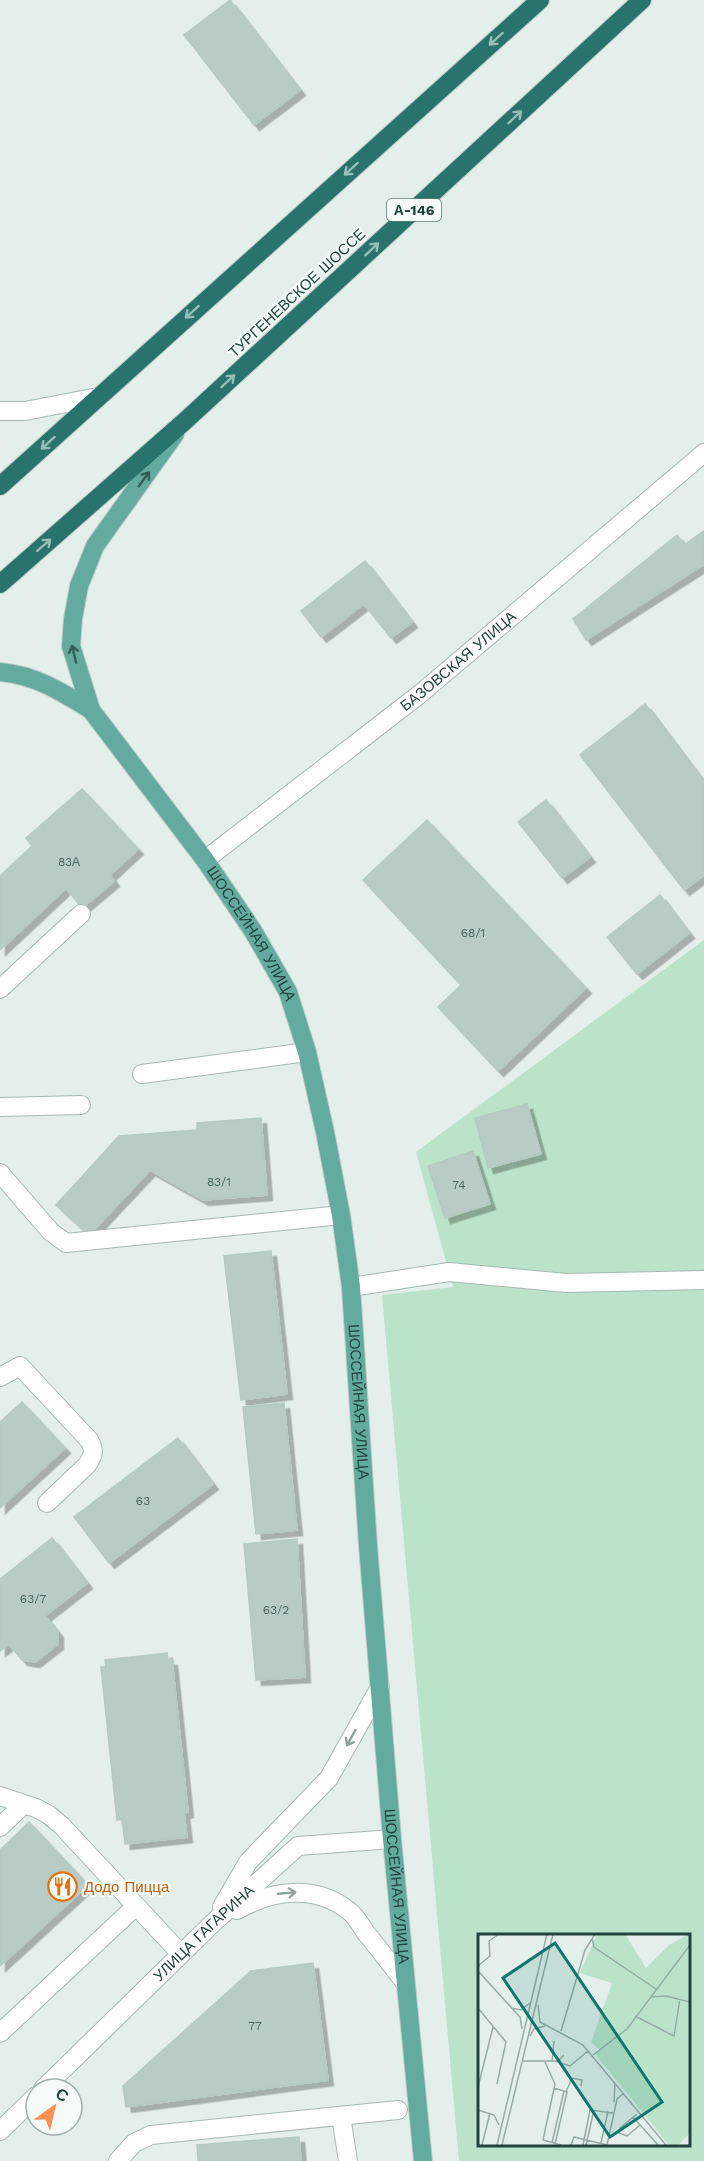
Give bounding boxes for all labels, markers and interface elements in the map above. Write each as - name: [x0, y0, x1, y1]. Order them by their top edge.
- one-way arrow: [489, 32, 504, 46]
- one-way arrow: [508, 110, 523, 124]
- one-way arrow: [344, 162, 359, 176]
- road number: А-146: [387, 199, 441, 221]
- street label: ТУРГЕНЕВСКОЕ ШОССЕ: [225, 225, 369, 361]
- one-way arrow: [364, 242, 379, 256]
- one-way arrow: [185, 305, 200, 319]
- one-way arrow: [221, 374, 236, 388]
- one-way arrow: [40, 436, 55, 450]
- one-way arrow: [137, 471, 150, 487]
- one-way arrow: [36, 538, 51, 552]
- street label: БАЗОВСКАЯ УЛИЦА: [397, 607, 520, 715]
- one-way arrow: [67, 645, 79, 664]
- house number: 83А: [58, 855, 80, 869]
- street label: ШОССЕЙНАЯ УЛИЦА: [203, 863, 299, 1003]
- house number: 68/1: [461, 926, 485, 940]
- house number: 83/1: [207, 1175, 231, 1189]
- house number: 74: [452, 1178, 466, 1192]
- street label: ШОССЕЙНАЯ УЛИЦА: [344, 1324, 373, 1480]
- house number: 63: [136, 1494, 150, 1508]
- house number: 63/7: [20, 1592, 46, 1606]
- house number: 63/2: [263, 1603, 289, 1617]
- one-way arrow: [345, 1729, 356, 1747]
- street label: ШОССЕЙНАЯ УЛИЦА: [381, 1808, 413, 1965]
- restaurant icon: Додо Пицца: [47, 1871, 79, 1903]
- place label: Додо Пицца: [84, 1878, 170, 1896]
- street label: УЛИЦА ГАГАРИНА: [150, 1881, 258, 1985]
- one-way arrow: [277, 1887, 297, 1898]
- inset map: [478, 1934, 689, 2146]
- house number: 77: [248, 2019, 262, 2033]
- north arrow: [24, 2077, 84, 2137]
- text: С: [52, 2084, 73, 2106]

